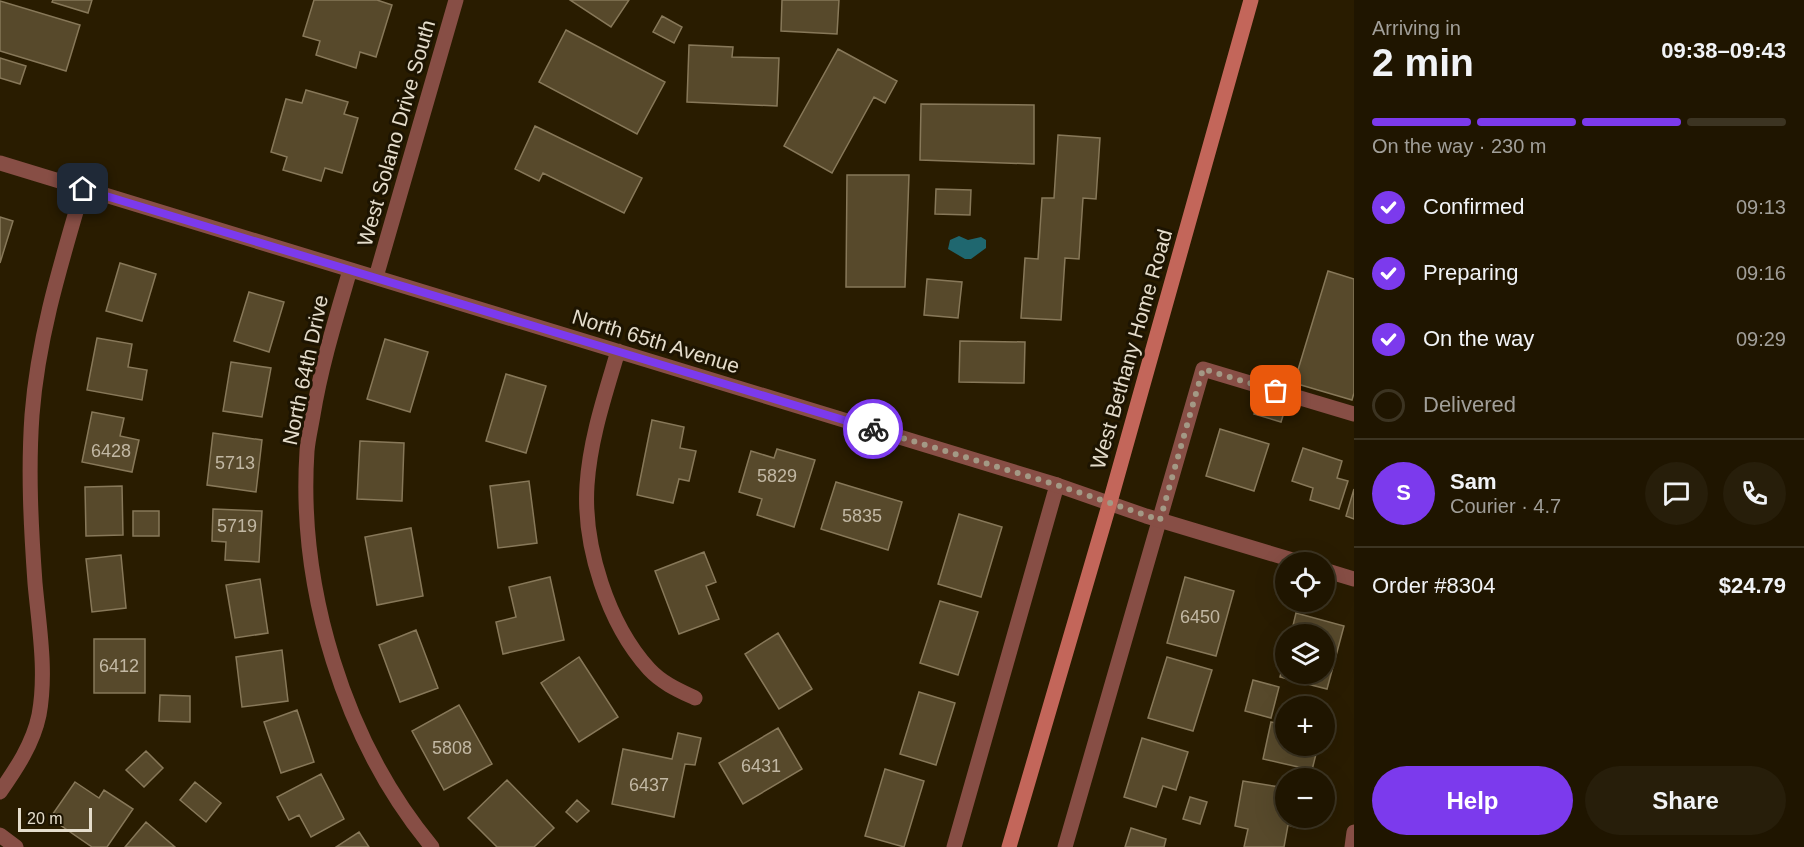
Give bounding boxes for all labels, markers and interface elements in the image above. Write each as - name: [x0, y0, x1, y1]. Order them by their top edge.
- street label: West Solano Drive South: [353, 17, 439, 249]
- text: Arriving in: [1372, 17, 1461, 39]
- text: 09:38–09:43: [1661, 38, 1786, 63]
- text: 2 min: [1372, 41, 1474, 84]
- text: On the way · 230 m: [1372, 135, 1547, 157]
- pin: [57, 163, 108, 214]
- icon: home: [66, 172, 99, 205]
- icon: check: [1372, 191, 1405, 224]
- text: Confirmed: [1423, 194, 1524, 219]
- text: 09:13: [1736, 196, 1786, 218]
- street label: West Bethany Home Road: [1086, 227, 1176, 471]
- icon: check: [1372, 257, 1405, 290]
- text: Preparing: [1423, 260, 1518, 285]
- text: 09:16: [1736, 262, 1786, 284]
- street label: North 64th Drive: [278, 293, 332, 447]
- street label: North 65th Avenue: [570, 305, 742, 377]
- icon: check: [1372, 323, 1405, 356]
- text: On the way: [1423, 326, 1534, 351]
- text: 09:29: [1736, 328, 1786, 350]
- pin: [1250, 365, 1301, 416]
- icon: bag: [1259, 374, 1292, 407]
- text: Delivered: [1423, 392, 1516, 417]
- courier: [843, 399, 903, 459]
- icon: bike: [857, 413, 890, 446]
- house number: 6428: [91, 441, 131, 461]
- house number: 5713: [215, 453, 255, 473]
- button: chat: [1645, 462, 1708, 525]
- button: phone: [1723, 462, 1786, 525]
- house number: 5829: [757, 466, 797, 486]
- text: Sam: [1450, 469, 1496, 494]
- text: S: [1396, 480, 1411, 505]
- text: Courier · 4.7: [1450, 495, 1561, 517]
- house number: 5835: [842, 506, 882, 526]
- house number: 5719: [217, 516, 257, 536]
- map controls: [1275, 552, 1335, 828]
- button: locate: [1275, 552, 1335, 612]
- text: Order #8304: [1372, 573, 1496, 598]
- text: $24.79: [1719, 573, 1786, 598]
- house number: 6450: [1180, 607, 1220, 627]
- button: layers: [1275, 624, 1335, 684]
- house number: 6412: [99, 656, 139, 676]
- button: +: [1275, 696, 1335, 756]
- house number: 5808: [432, 738, 472, 758]
- house number: 6431: [741, 756, 781, 776]
- button: Help: [1372, 766, 1573, 835]
- button: Share: [1585, 766, 1786, 835]
- button: −: [1275, 768, 1335, 828]
- house number: 6437: [629, 775, 669, 795]
- scale bar: [18, 805, 92, 832]
- text: 20 m: [27, 810, 63, 827]

